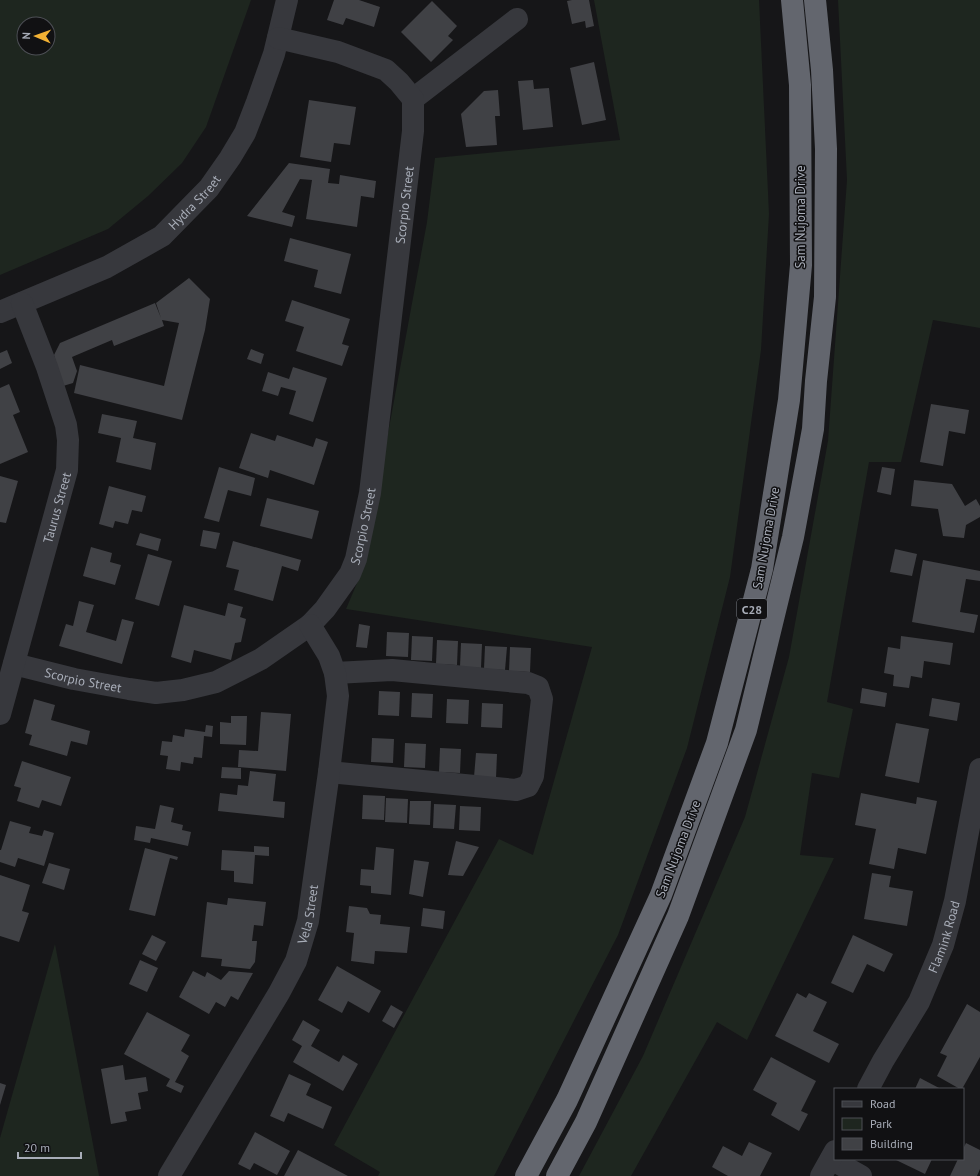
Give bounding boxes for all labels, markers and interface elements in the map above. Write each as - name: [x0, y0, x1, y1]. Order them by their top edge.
- north arrow: [16, 16, 56, 56]
- text: N: [19, 32, 33, 40]
- street label: Scorpio Street: [391, 165, 417, 245]
- street label: Sam Nujoma Drive: [792, 165, 809, 269]
- street label: Hydra Street: [164, 171, 225, 233]
- street label: Taurus Street: [39, 470, 75, 545]
- street label: Scorpio Street: [346, 486, 379, 567]
- street label: Sam Nujoma Drive: [749, 486, 783, 590]
- road number: C28: [737, 599, 767, 619]
- street label: Scorpio Street: [43, 664, 124, 696]
- street label: Sam Nujoma Drive: [652, 798, 704, 900]
- street label: Vela Street: [293, 883, 322, 947]
- street label: Flamink Road: [924, 899, 963, 975]
- legend: [834, 1088, 964, 1160]
- text: Road: [870, 1096, 895, 1111]
- text: Park: [870, 1116, 892, 1131]
- scale bar: [18, 1134, 81, 1160]
- text: Building: [870, 1136, 913, 1151]
- text: 20 m: [24, 1140, 50, 1155]

